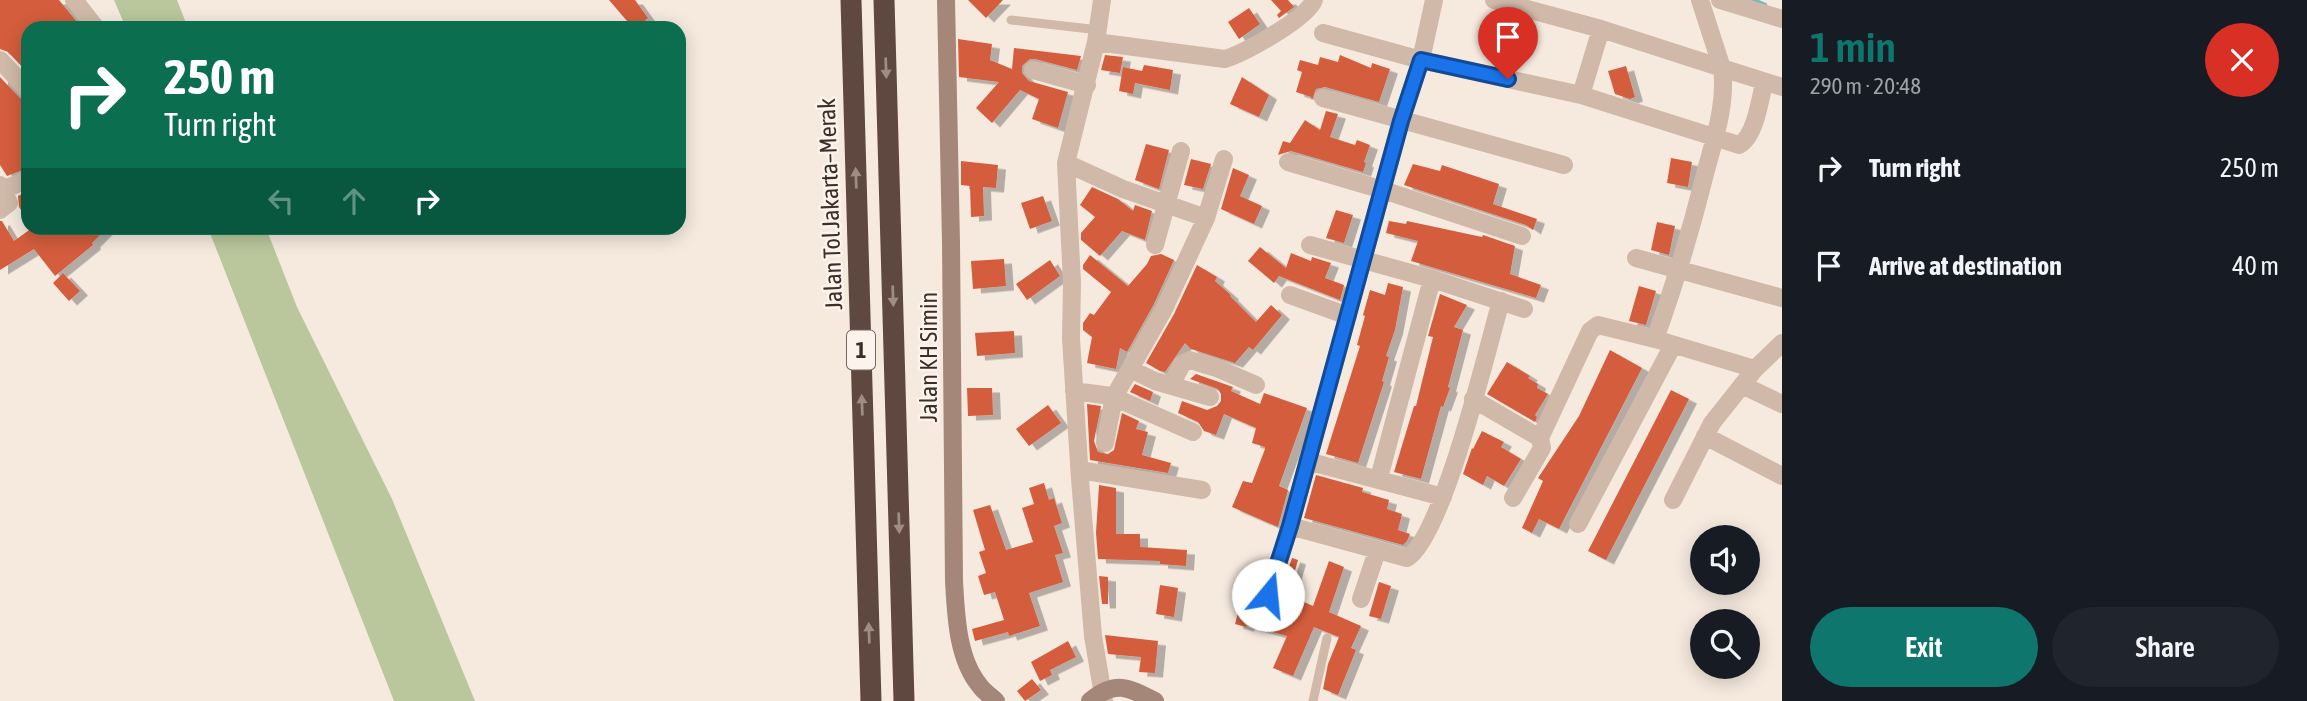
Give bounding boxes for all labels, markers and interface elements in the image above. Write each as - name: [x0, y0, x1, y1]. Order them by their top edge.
- pin: [1478, 7, 1538, 79]
- icon: arrive: [1489, 18, 1527, 56]
- text: 1 min: [1810, 23, 1896, 71]
- button: close: [2205, 23, 2279, 97]
- text: 250 m: [164, 48, 275, 104]
- icon: right: [49, 49, 140, 140]
- one-way arrow: [880, 57, 892, 79]
- text: 290 m · 20:48: [1810, 73, 1921, 99]
- street label: Jalan Tol Jakarta–Merak: [813, 97, 847, 310]
- text: Turn right: [164, 106, 277, 143]
- icon: right: [1810, 149, 1848, 187]
- text: Turn right: [1869, 153, 1960, 183]
- text: 250 m: [2220, 153, 2279, 183]
- one-way arrow: [850, 167, 862, 189]
- icon: left: [262, 182, 300, 220]
- icon: ahead: [335, 182, 373, 220]
- icon: right: [408, 182, 446, 220]
- icon: arrive: [1810, 247, 1848, 285]
- text: Arrive at destination: [1869, 251, 2062, 281]
- text: 40 m: [2232, 251, 2279, 281]
- one-way arrow: [887, 285, 898, 307]
- street label: Jalan KH Simin: [915, 292, 942, 422]
- road number: 1: [847, 330, 875, 370]
- one-way arrow: [857, 394, 868, 416]
- one-way arrow: [893, 512, 905, 534]
- map controls: [1690, 525, 1760, 679]
- button: sound: [1690, 525, 1760, 595]
- position arrow: [1231, 558, 1305, 632]
- button: Exit: [1810, 607, 2038, 687]
- button: Share: [2052, 607, 2279, 687]
- button: search: [1690, 609, 1760, 679]
- one-way arrow: [863, 622, 875, 644]

